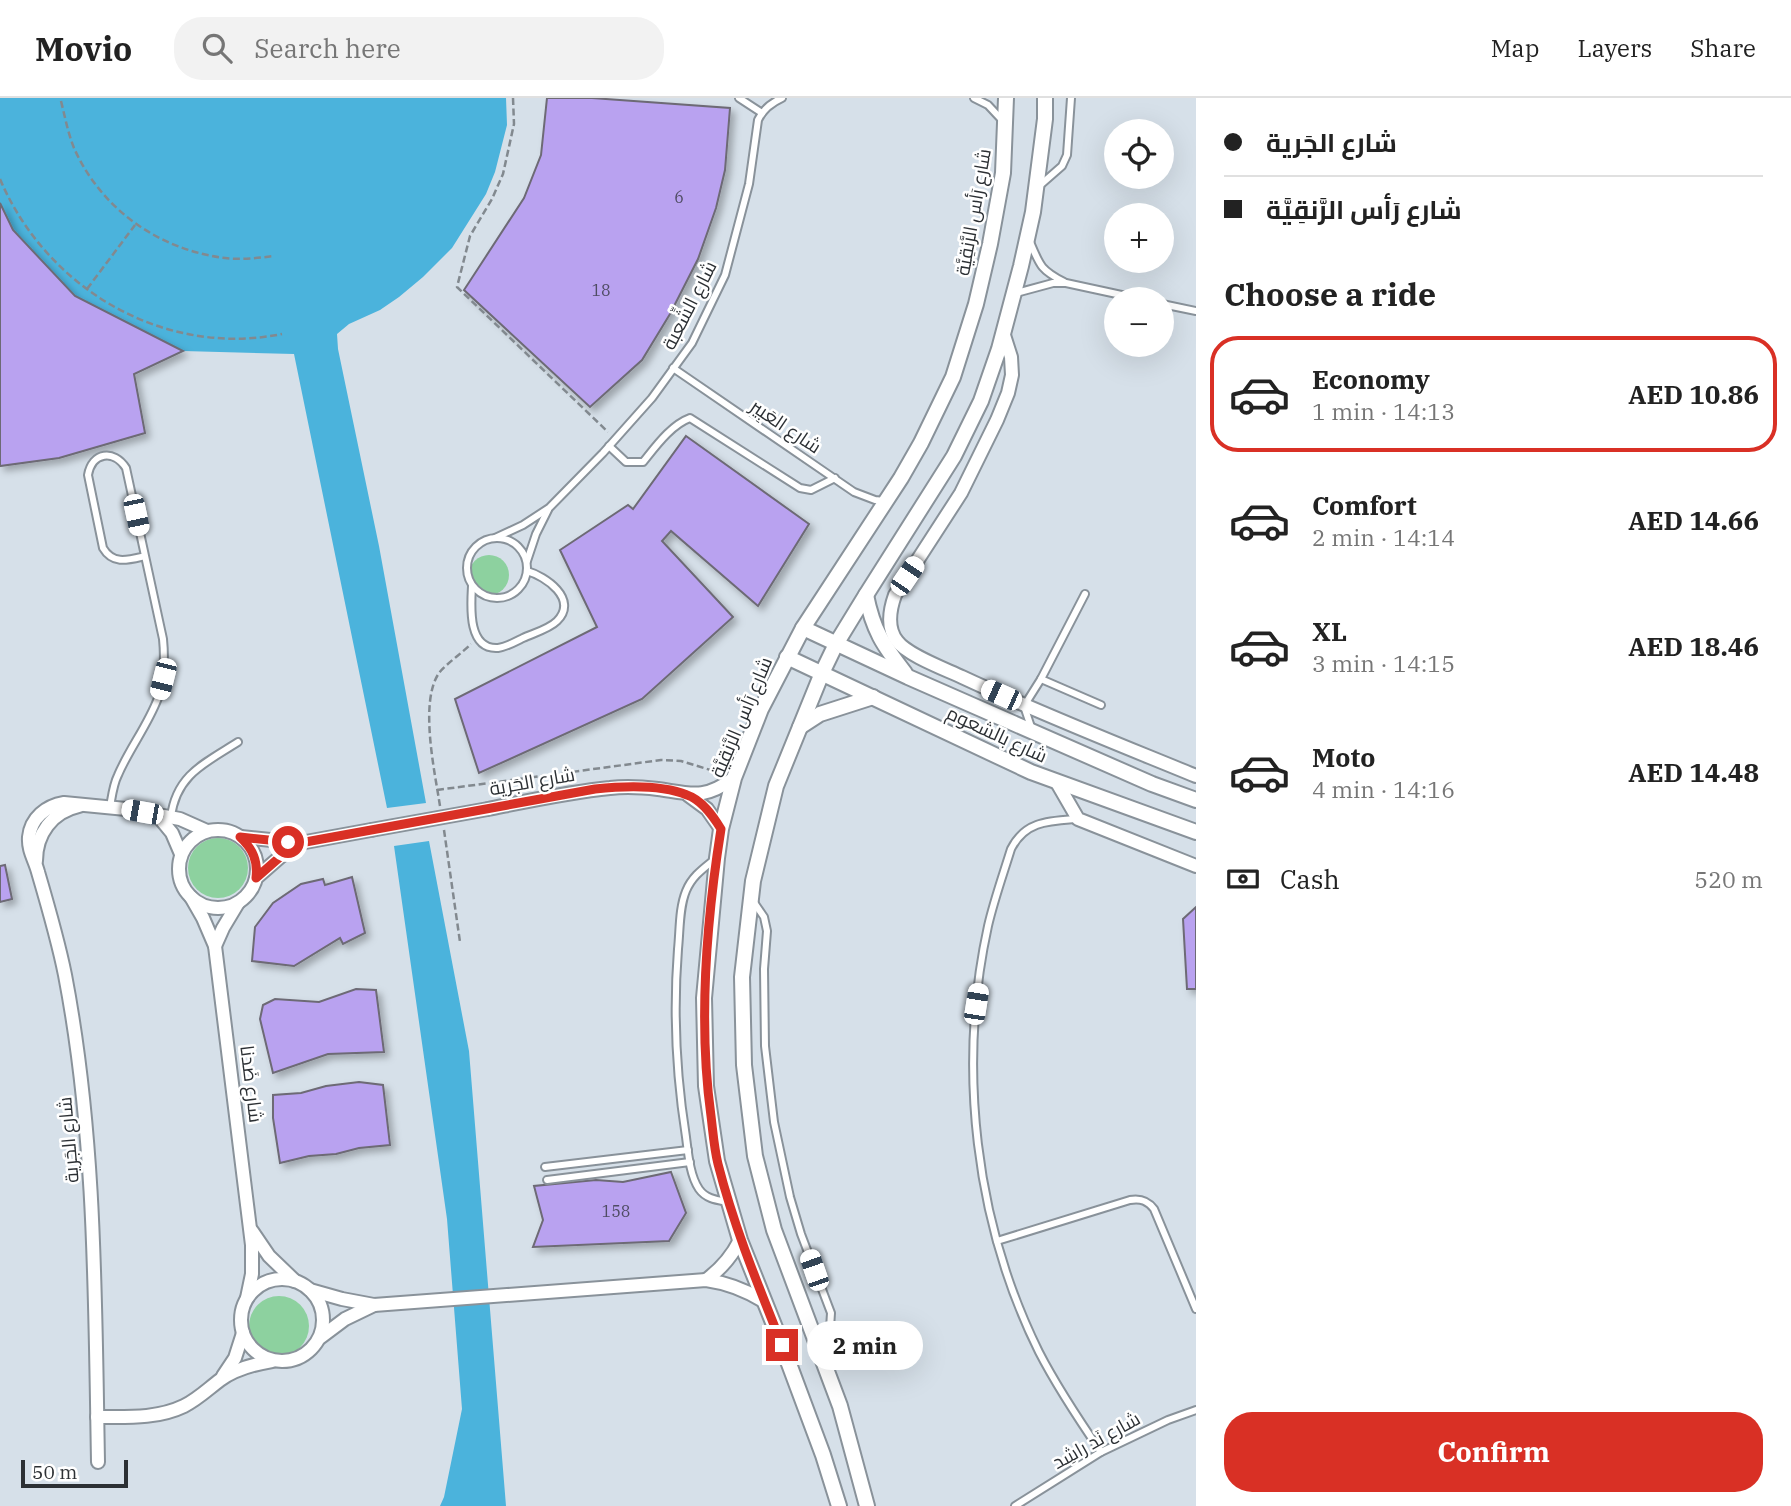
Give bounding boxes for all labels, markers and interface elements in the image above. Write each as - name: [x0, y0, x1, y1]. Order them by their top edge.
- search box: [174, 17, 664, 80]
- text: Movio: [35, 27, 132, 70]
- icon: search: [198, 29, 236, 67]
- text: Search here: [254, 31, 401, 65]
- text: Map: [1491, 32, 1539, 64]
- text: Layers: [1577, 32, 1652, 64]
- text: Share: [1690, 32, 1756, 64]
- map controls: [1104, 119, 1174, 357]
- button: locate: [1104, 119, 1174, 189]
- text: شارع الجَرية: [1266, 125, 1397, 159]
- street label: شارع رَأس الرَّنقِيَّة: [950, 147, 998, 278]
- house number: 6: [674, 187, 684, 207]
- text: شارع رَأس الرَّنقِيَّة: [1266, 192, 1462, 226]
- button: +: [1104, 203, 1174, 273]
- street label: شارع الشِّعبة: [654, 255, 723, 354]
- text: Choose a ride: [1224, 273, 1436, 315]
- house number: 18: [591, 280, 611, 300]
- button: −: [1104, 287, 1174, 357]
- text: Economy: [1312, 362, 1430, 396]
- icon: car: [1228, 363, 1291, 426]
- text: AED 10.86: [1628, 377, 1759, 411]
- street label: شارع العَبِير: [744, 393, 826, 460]
- text: 1 min · 14:13: [1312, 396, 1455, 426]
- text: Comfort: [1312, 488, 1417, 522]
- icon: car: [1228, 489, 1291, 552]
- car: [122, 492, 151, 538]
- text: AED 14.66: [1628, 503, 1759, 537]
- text: 2 min · 14:14: [1312, 522, 1455, 552]
- car: [887, 553, 928, 599]
- text: XL: [1312, 614, 1347, 648]
- icon: car: [1228, 615, 1291, 678]
- text: AED 18.46: [1628, 629, 1759, 663]
- text: 3 min · 14:15: [1312, 648, 1455, 678]
- street label: شارع رَأس الرَّنقِيَّة: [705, 653, 779, 782]
- car: [148, 656, 179, 702]
- car: [978, 677, 1025, 713]
- street label: شارع بالشعوم: [942, 700, 1051, 770]
- text: Moto: [1312, 740, 1375, 774]
- icon: car: [1228, 741, 1291, 804]
- text: AED 14.48: [1628, 755, 1759, 789]
- street label: شارع الجَرية: [487, 762, 577, 802]
- text: 4 min · 14:16: [1312, 774, 1455, 804]
- car: [120, 798, 165, 826]
- route start: [272, 826, 304, 858]
- icon: cash: [1224, 860, 1262, 898]
- text: Cash: [1280, 862, 1340, 896]
- text: 520 m: [1694, 864, 1763, 894]
- car: [963, 982, 990, 1026]
- street label: شارع ضَدنا: [233, 1044, 269, 1124]
- street label: شارع الجَرية: [52, 1096, 86, 1184]
- house number: 158: [602, 1201, 630, 1221]
- car: [798, 1247, 831, 1293]
- callout: 2 min: [806, 1320, 922, 1370]
- route end: [766, 1329, 798, 1361]
- text: 2 min: [833, 1330, 897, 1360]
- street label: شارع نَد راشِد: [1048, 1406, 1145, 1476]
- button: Confirm: [1224, 1412, 1763, 1492]
- scale bar: [21, 1457, 128, 1489]
- text: 50 m: [32, 1460, 77, 1484]

